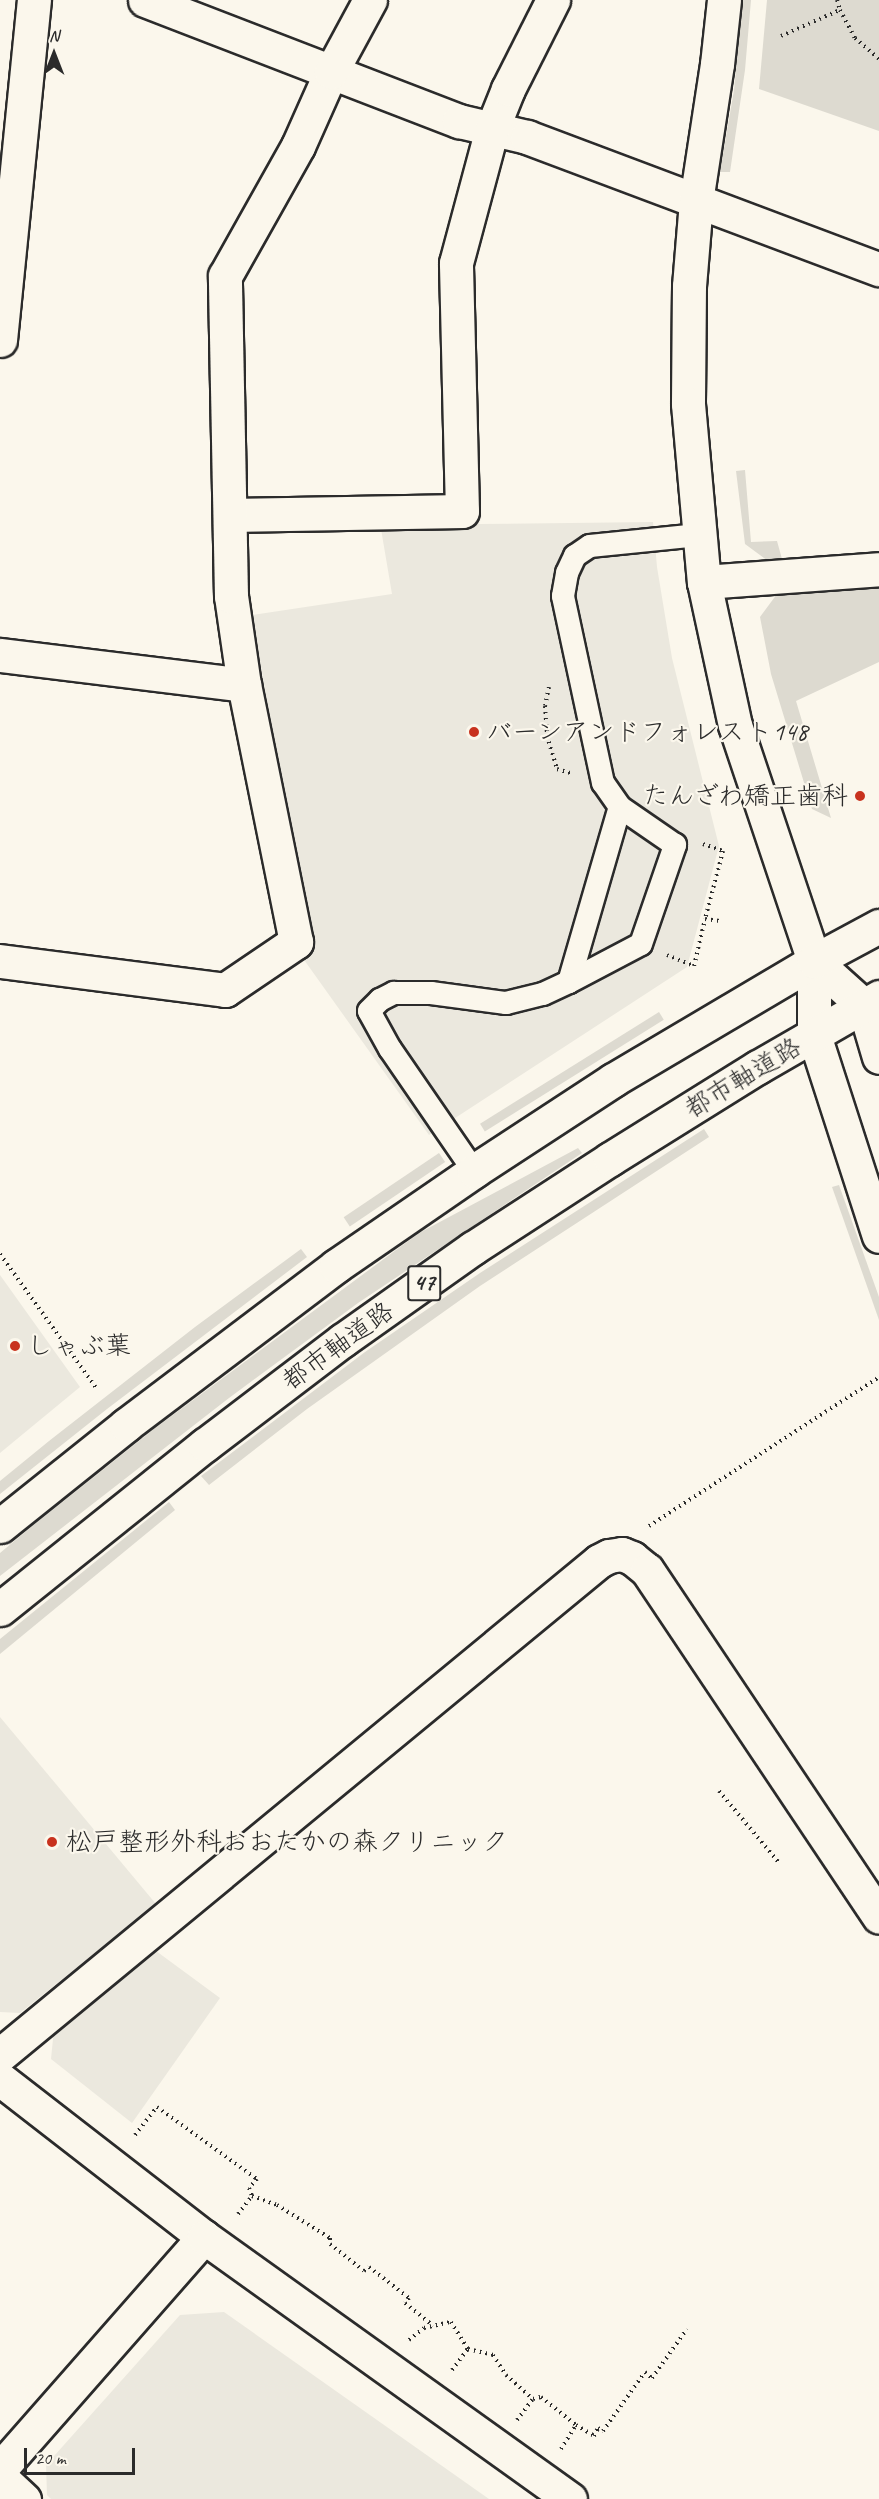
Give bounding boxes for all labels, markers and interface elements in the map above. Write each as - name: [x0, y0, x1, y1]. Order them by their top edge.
- north arrow: [24, 24, 84, 84]
- text: N: [49, 26, 59, 46]
- place label: バーンアンドフォレスト148: [486, 716, 807, 748]
- marker: バーンアンドフォレスト148: [467, 725, 481, 739]
- place label: たんざわ矯正歯科: [640, 780, 848, 812]
- marker: たんざわ矯正歯科: [853, 789, 867, 803]
- street label: 都市軸道路: [679, 1031, 807, 1125]
- road number: 47: [406, 1262, 442, 1304]
- street label: 都市軸道路: [276, 1295, 400, 1397]
- place label: しゃぶ葉: [27, 1330, 131, 1362]
- marker: しゃぶ葉: [8, 1339, 22, 1353]
- place label: 松戸整形外科おおたかの森クリニック: [66, 1826, 508, 1858]
- marker: 松戸整形外科おおたかの森クリニック: [43, 1833, 61, 1851]
- scale bar: [27, 2436, 138, 2474]
- text: 20 m: [35, 2447, 66, 2469]

